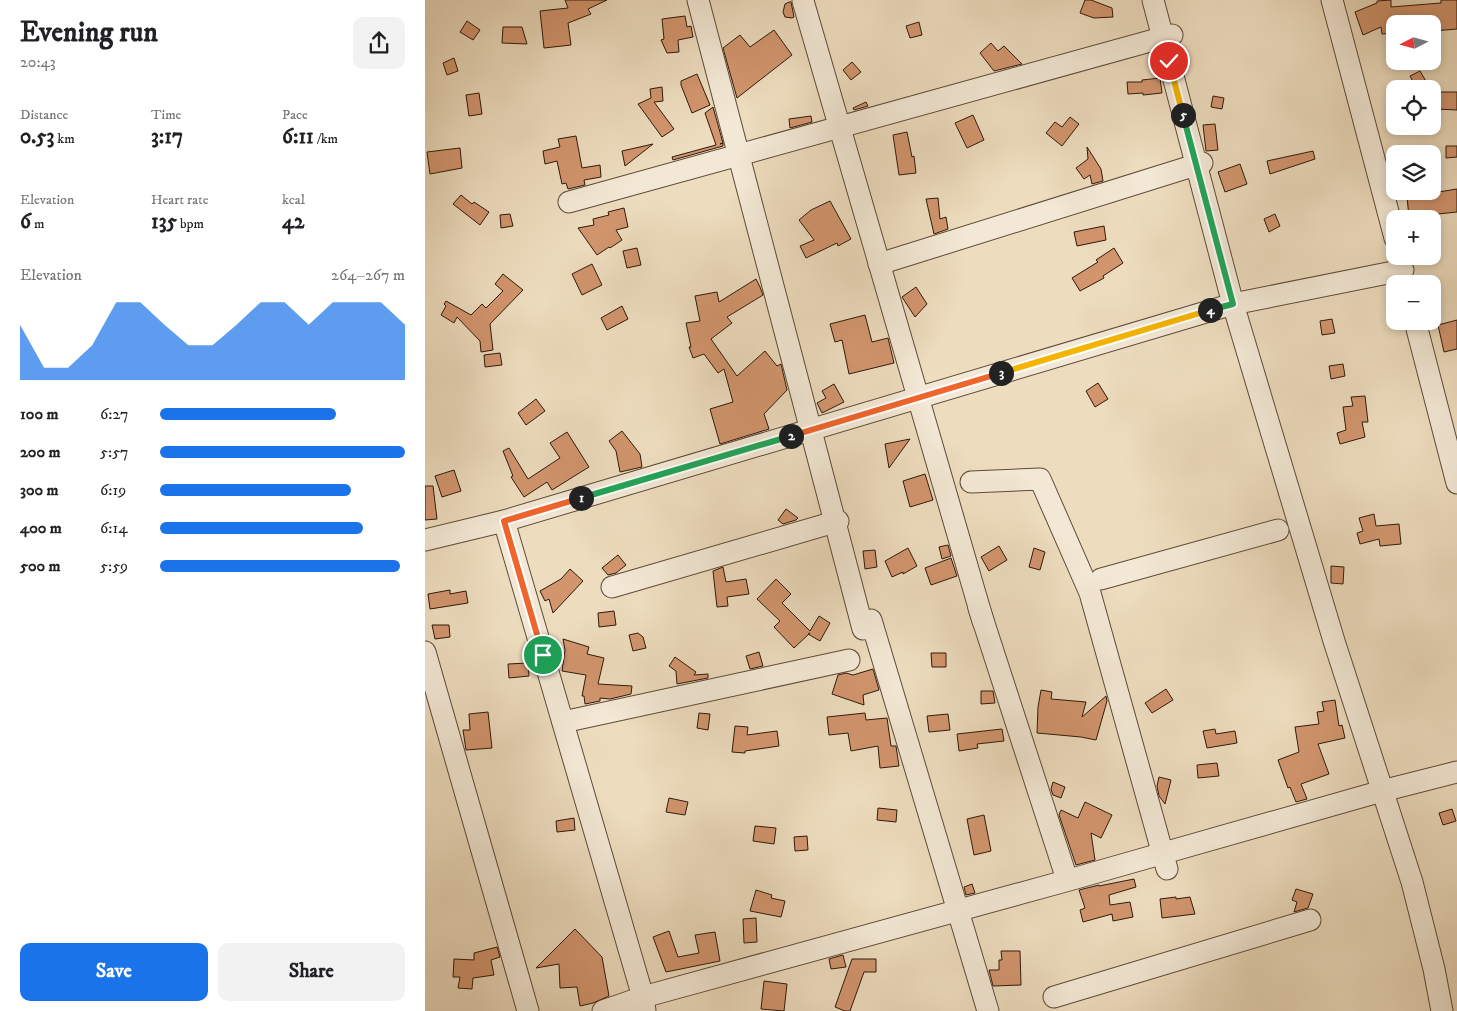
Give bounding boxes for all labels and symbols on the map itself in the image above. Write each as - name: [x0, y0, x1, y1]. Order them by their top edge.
- north arrow: [1386, 15, 1441, 70]
- pin: [1148, 40, 1190, 82]
- pin: 5: [1171, 102, 1195, 128]
- pin: 4: [1197, 298, 1223, 322]
- pin: 3: [989, 360, 1013, 386]
- pin: 2: [779, 424, 803, 448]
- pin: 1: [569, 486, 593, 510]
- pin: [522, 634, 564, 676]

